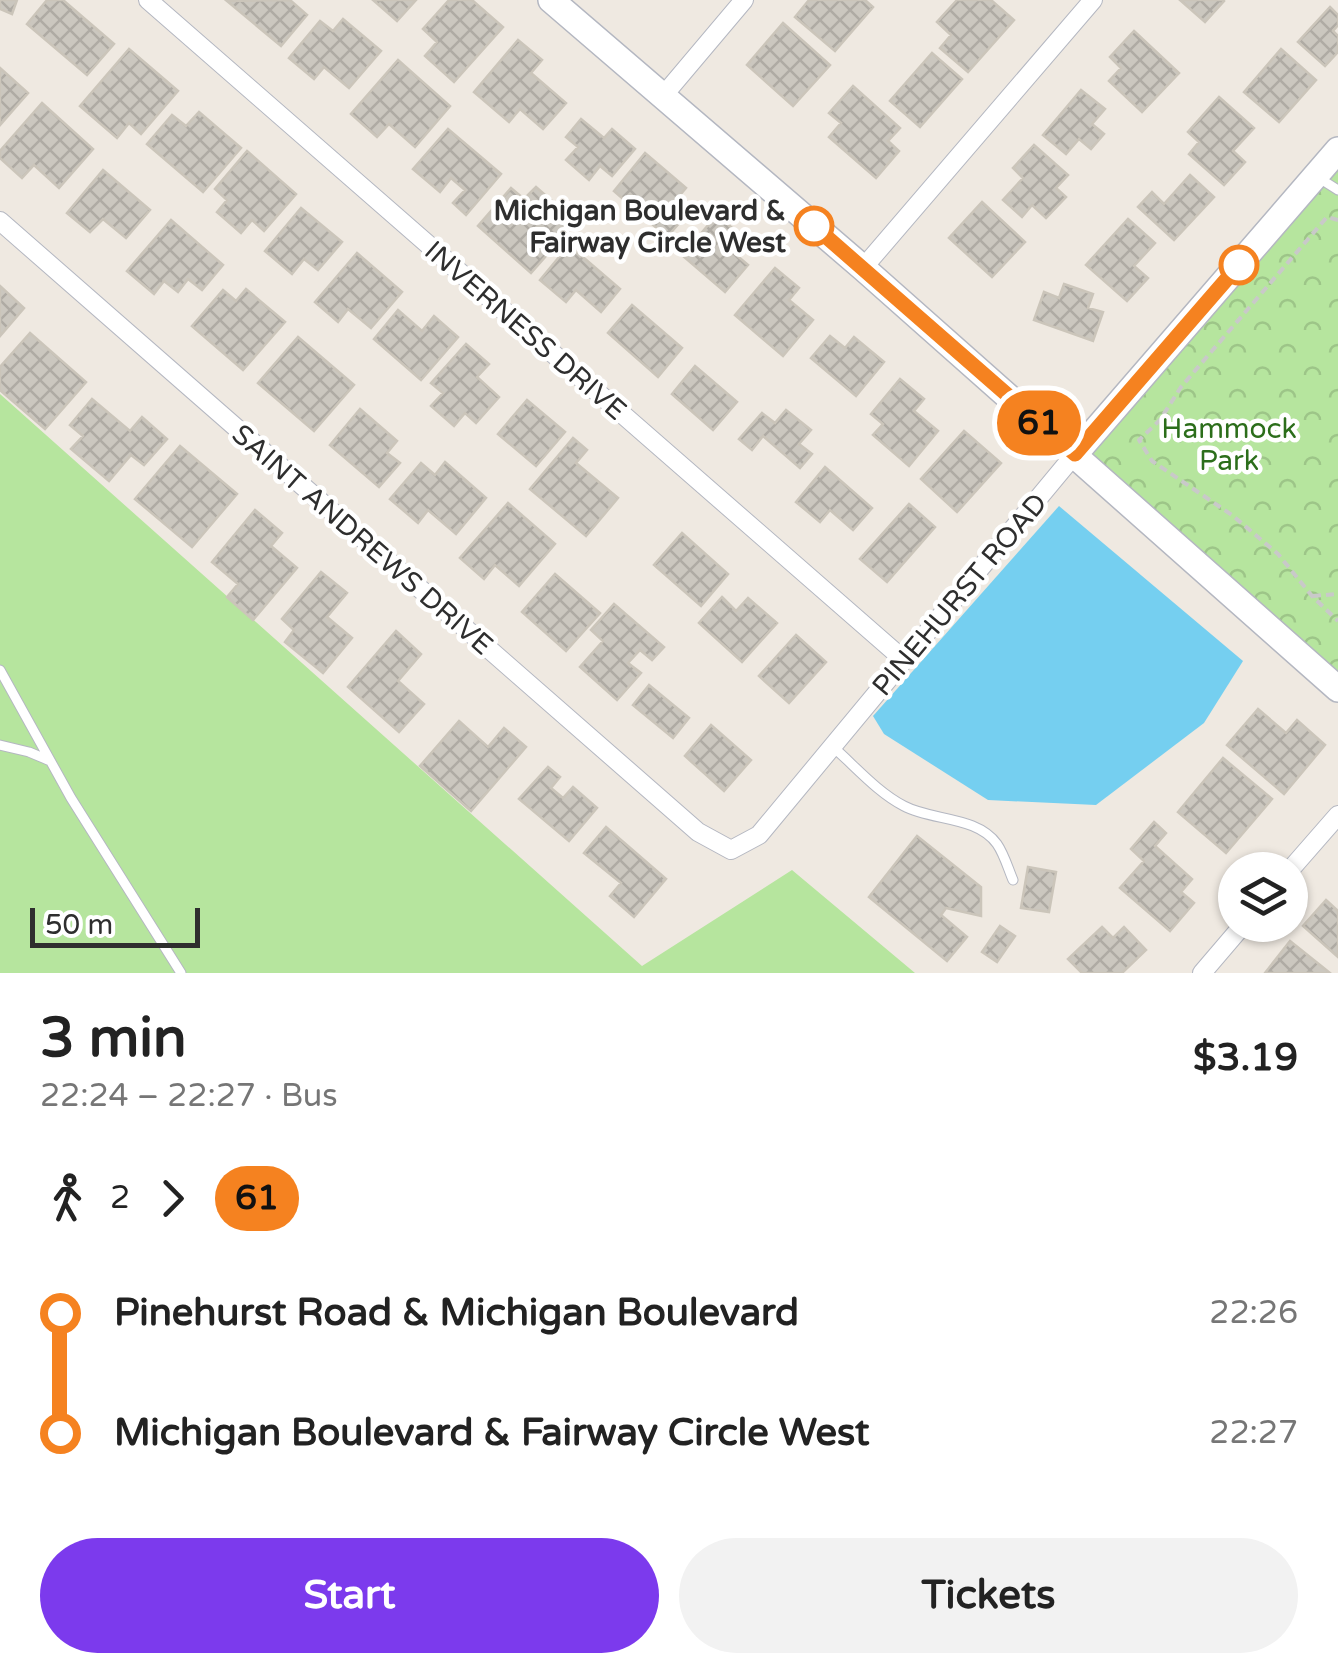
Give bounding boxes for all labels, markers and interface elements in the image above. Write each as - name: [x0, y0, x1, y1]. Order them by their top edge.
- place label: Michigan Boulevard & Fairway Circle West: [493, 194, 786, 260]
- marker: Michigan Boulevard & Fairway Circle West: [795, 207, 833, 245]
- street label: INVERNESS DRIVE: [418, 234, 633, 428]
- unlabelled marker: [1220, 246, 1258, 284]
- line badge: 61: [994, 390, 1084, 456]
- text: 61: [1017, 402, 1061, 444]
- park label: Hammock Park: [1161, 412, 1297, 478]
- street label: SAINT ANDREWS DRIVE: [225, 417, 500, 662]
- street label: PINEHURST ROAD: [865, 486, 1054, 703]
- map controls: [1218, 852, 1308, 942]
- button: layers: [1218, 852, 1308, 942]
- scale bar: [30, 903, 200, 948]
- text: 50 m: [45, 908, 113, 942]
- text: 3 min: [40, 1006, 187, 1072]
- text: $3.19: [1193, 1035, 1298, 1081]
- text: 22:24 – 22:27 · Bus: [40, 1077, 338, 1115]
- icon: walk: [40, 1171, 95, 1226]
- icon: forward: [145, 1171, 200, 1226]
- text: 61: [235, 1177, 279, 1219]
- text: 2: [110, 1179, 130, 1217]
- text: Pinehurst Road & Michigan Boulevard: [114, 1290, 799, 1336]
- text: 22:26: [1209, 1294, 1298, 1332]
- text: Michigan Boulevard & Fairway Circle West: [114, 1410, 870, 1456]
- text: 22:27: [1209, 1414, 1298, 1452]
- button: Start: [40, 1538, 659, 1653]
- button: Tickets: [679, 1538, 1298, 1653]

